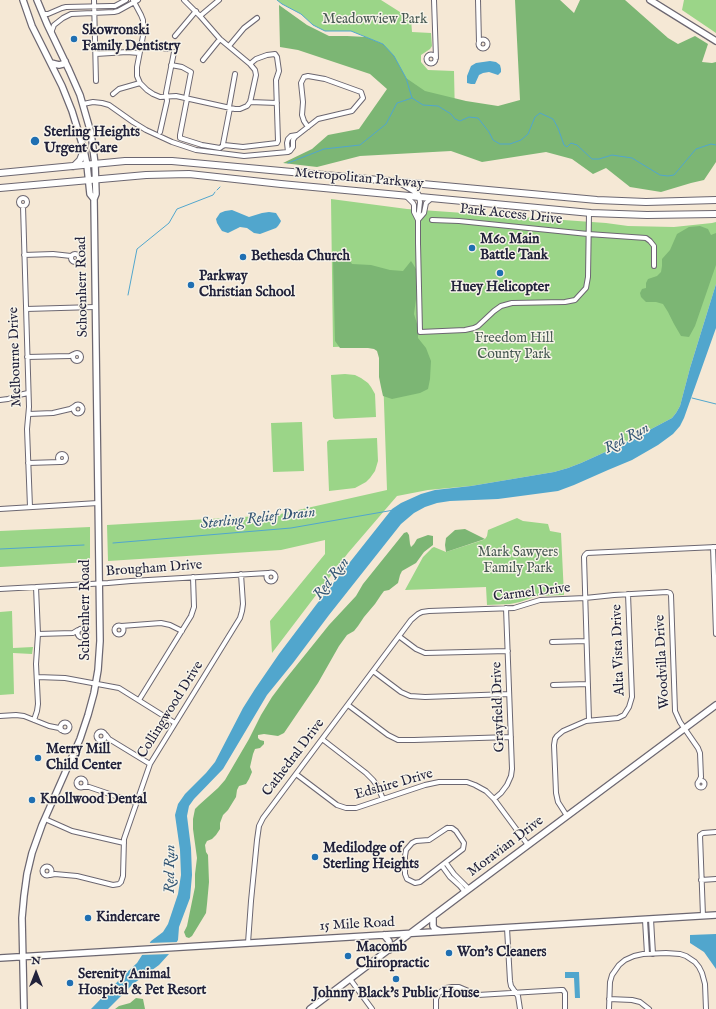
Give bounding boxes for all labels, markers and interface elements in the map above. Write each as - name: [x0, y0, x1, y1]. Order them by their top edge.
- park label: Meadowview Park: [323, 12, 427, 28]
- place label: Skowronski Family Dentistry: [82, 23, 180, 56]
- marker: Skowronski Family Dentistry: [69, 34, 79, 44]
- place label: Sterling Heights Urgent Care: [44, 125, 140, 158]
- marker: Sterling Heights Urgent Care: [29, 135, 41, 147]
- street label: Metropolitan Parkway: [294, 165, 424, 193]
- street label: Park Access Drive: [459, 201, 563, 229]
- place label: M60 Main Battle Tank: [480, 232, 548, 264]
- street label: Schoenherr Road: [74, 236, 92, 338]
- marker: M60 Main Battle Tank: [467, 243, 477, 253]
- place label: Bethesda Church: [251, 249, 350, 265]
- marker: Bethesda Church: [238, 252, 248, 262]
- marker: Huey Helicopter: [495, 268, 505, 278]
- place label: Parkway Christian School: [199, 269, 295, 302]
- marker: Parkway Christian School: [186, 280, 196, 290]
- place label: Huey Helicopter: [451, 280, 549, 296]
- street label: Melbourne Drive: [6, 307, 26, 407]
- park label: Freedom Hill County Park: [474, 331, 554, 364]
- water label: Red Run: [601, 420, 653, 458]
- water label: Sterling Relief Drain: [200, 504, 316, 534]
- park label: Mark Sawyers Family Park: [478, 545, 558, 578]
- water label: Red Run: [310, 554, 354, 604]
- street label: Brougham Drive: [105, 557, 203, 581]
- street label: Schoenherr Road: [78, 560, 94, 660]
- street label: Carmel Drive: [492, 580, 572, 606]
- street label: Alta Vista Drive: [609, 604, 629, 696]
- street label: Woodvilla Drive: [652, 614, 674, 710]
- street label: Collingwood Drive: [134, 658, 208, 762]
- street label: Grayfield Drive: [489, 661, 509, 753]
- street label: Cathedral Drive: [259, 716, 329, 800]
- place label: Merry Mill Child Center: [46, 742, 122, 774]
- marker: Merry Mill Child Center: [33, 753, 43, 763]
- street label: Edshire Drive: [353, 766, 435, 804]
- place label: Knollwood Dental: [40, 792, 147, 808]
- marker: Knollwood Dental: [27, 795, 37, 805]
- street label: Moravian Drive: [465, 813, 547, 881]
- place label: Medilodge of Sterling Heights: [323, 841, 419, 874]
- water label: Red Run: [162, 844, 180, 894]
- marker: Medilodge of Sterling Heights: [310, 852, 320, 862]
- place label: Kindercare: [96, 910, 160, 926]
- marker: Kindercare: [83, 913, 93, 923]
- street label: 15 Mile Road: [319, 915, 395, 935]
- place label: Macomb Chiropractic: [356, 940, 429, 972]
- place label: Won's Cleaners: [457, 945, 547, 961]
- marker: Won's Cleaners: [444, 948, 454, 958]
- marker: Macomb Chiropractic: [343, 951, 353, 961]
- north arrow: [16, 953, 56, 993]
- text: N: [31, 954, 41, 968]
- place label: Serenity Animal Hospital & Pet Resort: [78, 967, 206, 1000]
- marker: Johnny Black's Public House: [391, 974, 401, 984]
- marker: Serenity Animal Hospital & Pet Resort: [65, 978, 75, 988]
- place label: Johnny Black's Public House: [313, 986, 479, 1002]

